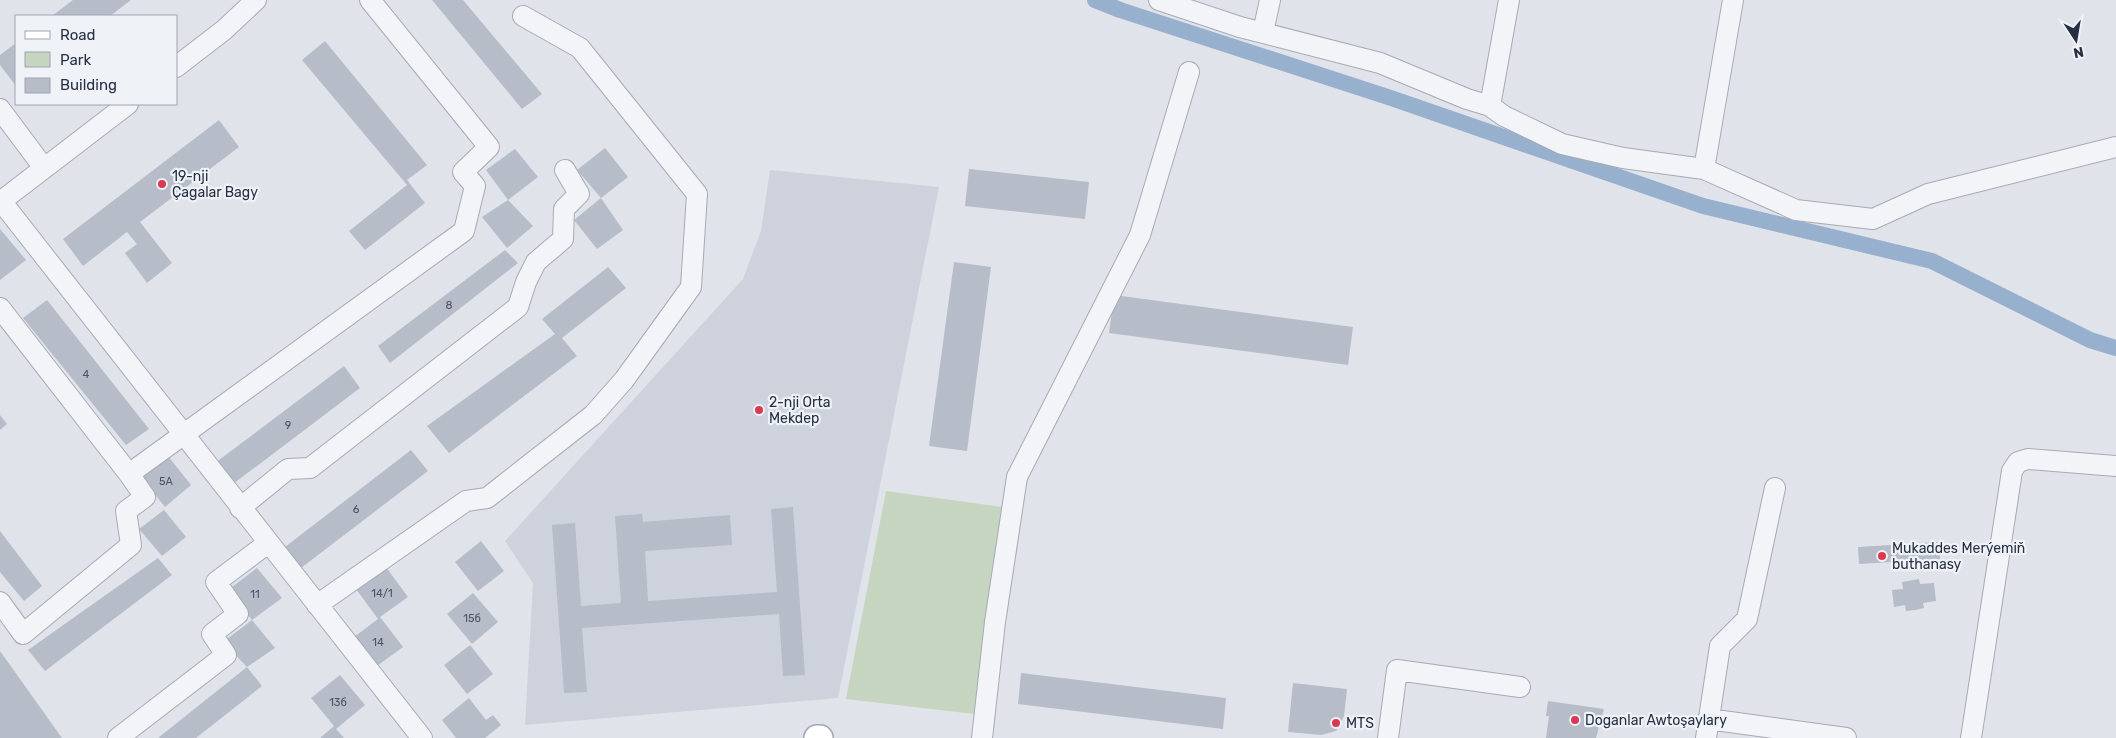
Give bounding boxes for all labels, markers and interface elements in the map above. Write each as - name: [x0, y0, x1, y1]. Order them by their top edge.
- legend: [15, 15, 178, 105]
- north arrow: [2051, 15, 2101, 65]
- text: Road: [60, 26, 96, 44]
- text: N: [2072, 43, 2085, 62]
- text: Park: [60, 51, 91, 69]
- text: Building: [60, 76, 117, 94]
- place label: 19-nji Çagalar Bagy: [172, 168, 258, 201]
- marker: 19-nji Çagalar Bagy: [156, 178, 168, 190]
- house number: 8: [446, 299, 453, 312]
- house number: 4: [83, 368, 90, 381]
- place label: 2-nji Orta Mekdep: [769, 394, 831, 427]
- marker: 2-nji Orta Mekdep: [753, 404, 765, 416]
- house number: 9: [285, 419, 291, 432]
- house number: 5А: [159, 475, 174, 488]
- house number: 6: [353, 503, 360, 516]
- place label: Mukaddes Merýemiň buthanasy: [1892, 540, 2025, 573]
- marker: Mukaddes Merýemiň buthanasy: [1876, 550, 1888, 562]
- house number: 14/1: [371, 587, 393, 600]
- house number: 11: [250, 588, 260, 601]
- house number: 15б: [463, 612, 481, 625]
- house number: 14: [372, 636, 384, 649]
- house number: 13б: [329, 696, 347, 709]
- place label: Doganlar Awtoşaylary: [1585, 712, 1727, 729]
- marker: Doganlar Awtoşaylary: [1569, 714, 1581, 726]
- place label: MTS: [1346, 715, 1374, 732]
- marker: MTS: [1330, 717, 1342, 729]

